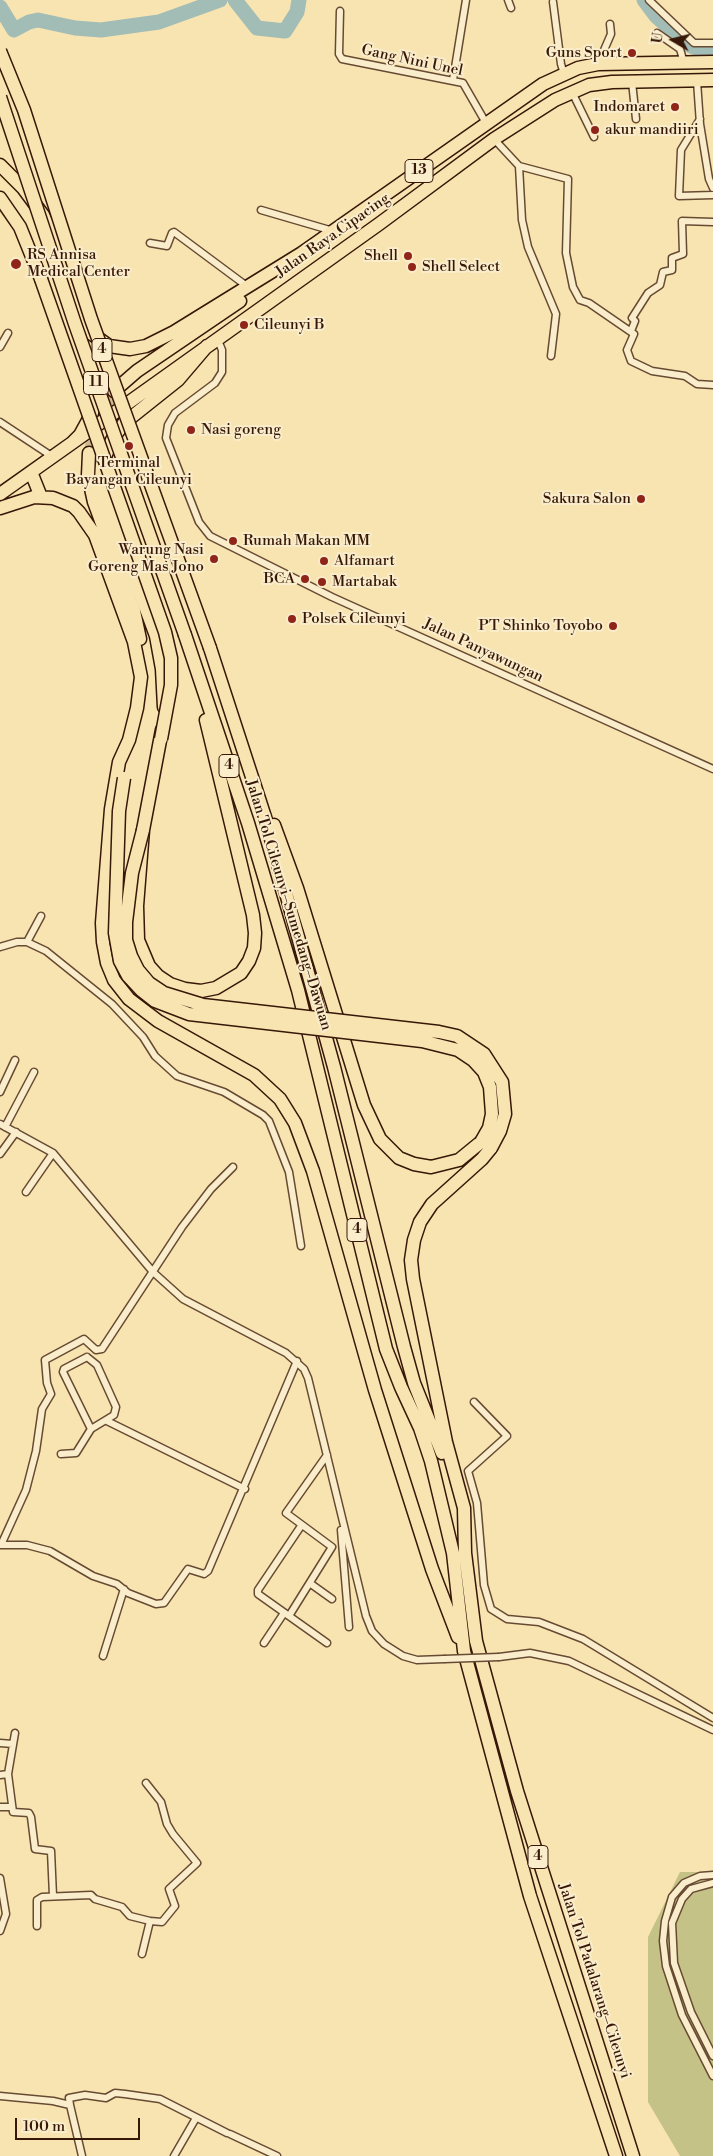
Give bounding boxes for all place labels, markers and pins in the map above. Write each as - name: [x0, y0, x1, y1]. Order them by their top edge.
- place label: Guns Sport: [546, 44, 622, 62]
- marker: Guns Sport: [626, 47, 638, 59]
- place label: Indomaret: [593, 98, 665, 116]
- marker: Indomaret: [669, 101, 681, 113]
- place label: akur mandiiri: [605, 121, 699, 139]
- marker: akur mandiiri: [589, 124, 601, 136]
- place label: RS Annisa Medical Center: [27, 246, 130, 281]
- place label: Shell: [364, 247, 398, 265]
- marker: Shell: [402, 250, 414, 262]
- marker: RS Annisa Medical Center: [9, 257, 23, 271]
- place label: Shell Select: [422, 258, 500, 276]
- marker: Shell Select: [406, 261, 418, 273]
- place label: Cileunyi B: [254, 316, 325, 334]
- marker: Cileunyi B: [238, 319, 250, 331]
- place label: Nasi goreng: [201, 421, 281, 439]
- marker: Nasi goreng: [185, 424, 197, 436]
- marker: Terminal Bayangan Cileunyi: [123, 440, 135, 452]
- place label: Terminal Bayangan Cileunyi: [66, 454, 192, 489]
- place label: Sakura Salon: [543, 490, 631, 508]
- marker: Sakura Salon: [635, 493, 647, 505]
- place label: Rumah Makan MM: [243, 532, 370, 550]
- marker: Rumah Makan MM: [227, 535, 239, 547]
- place label: Warung Nasi Goreng Mas Jono: [88, 541, 204, 576]
- place label: Alfamart: [334, 552, 395, 570]
- marker: Warung Nasi Goreng Mas Jono: [208, 553, 220, 565]
- marker: Alfamart: [318, 555, 330, 567]
- place label: BCA: [263, 570, 295, 588]
- marker: BCA: [299, 573, 311, 585]
- place label: Martabak: [332, 573, 397, 591]
- marker: Martabak: [316, 576, 328, 588]
- place label: Polsek Cileunyi: [302, 610, 406, 628]
- marker: Polsek Cileunyi: [286, 613, 298, 625]
- place label: PT Shinko Toyobo: [479, 617, 603, 635]
- marker: PT Shinko Toyobo: [607, 620, 619, 632]

